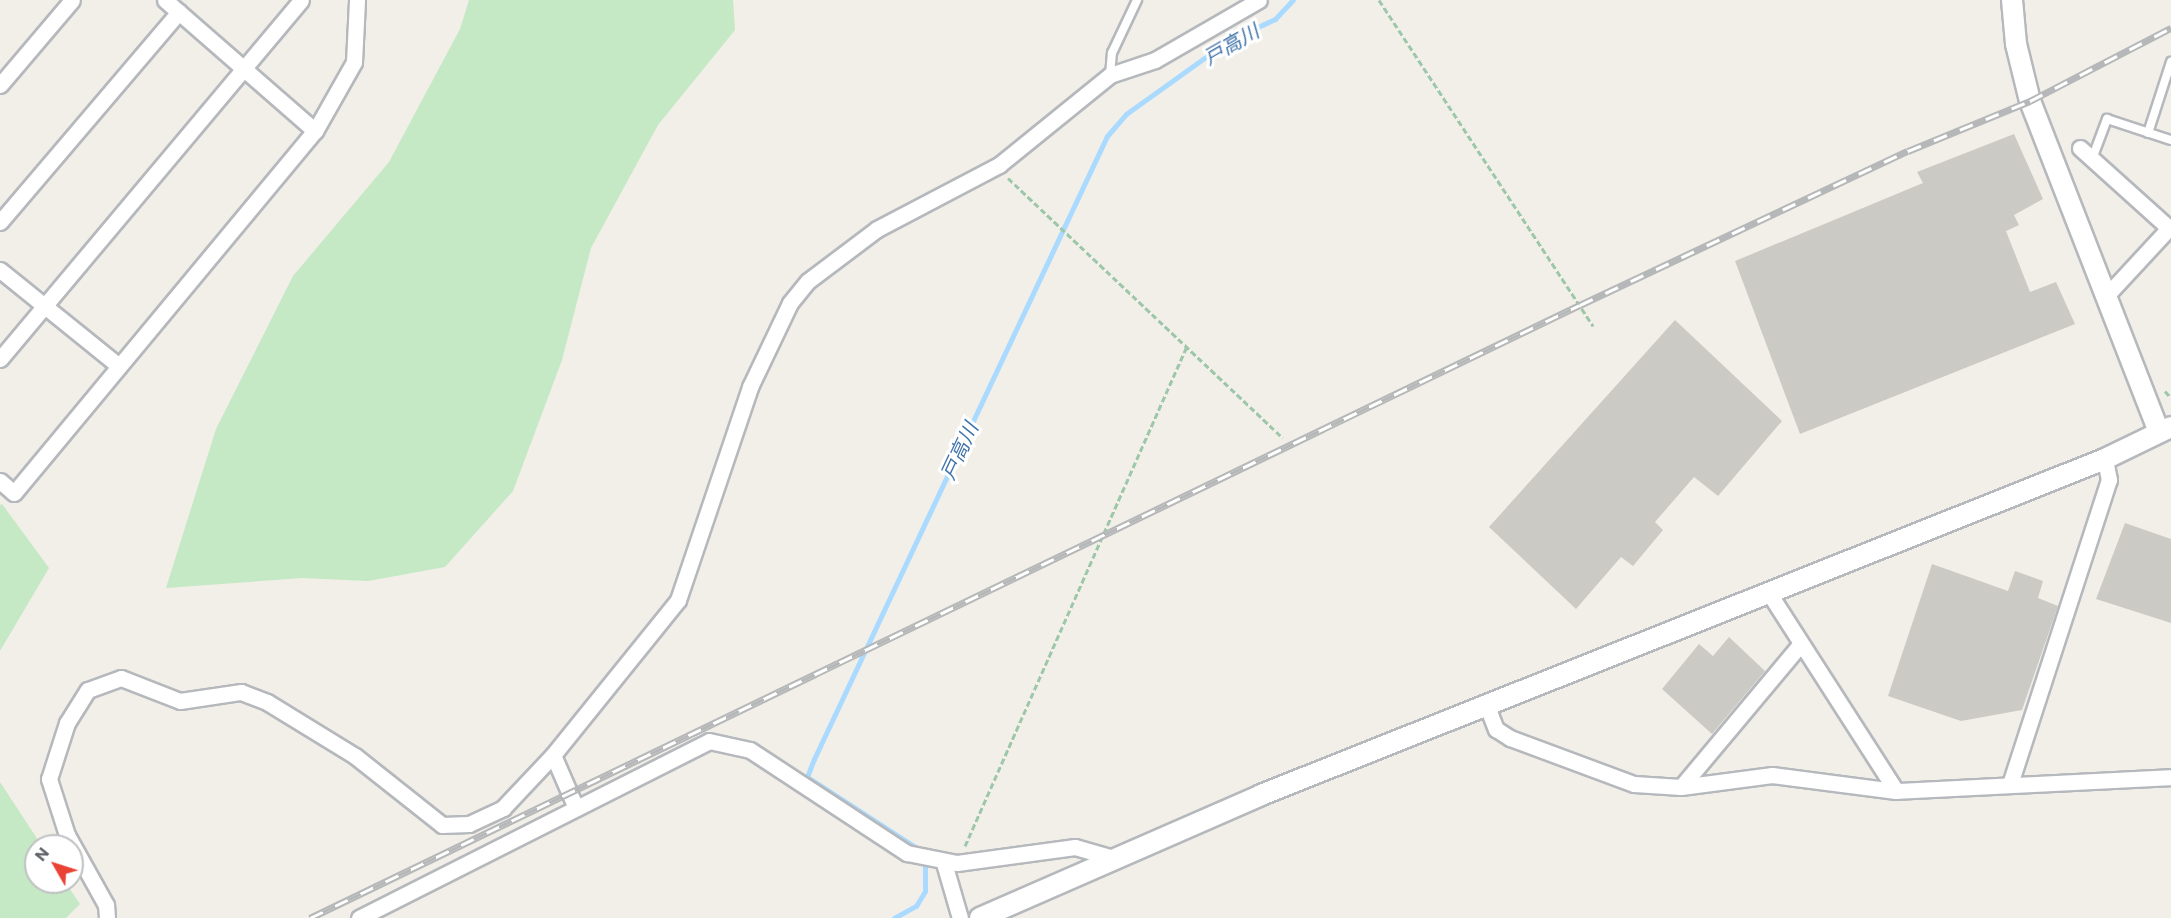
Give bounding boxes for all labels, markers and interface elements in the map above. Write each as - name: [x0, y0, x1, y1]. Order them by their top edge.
- water label: 戸高川: [1199, 19, 1263, 69]
- water label: 戸高川: [935, 419, 983, 483]
- north arrow: [24, 834, 84, 894]
- text: N: [30, 843, 52, 864]

